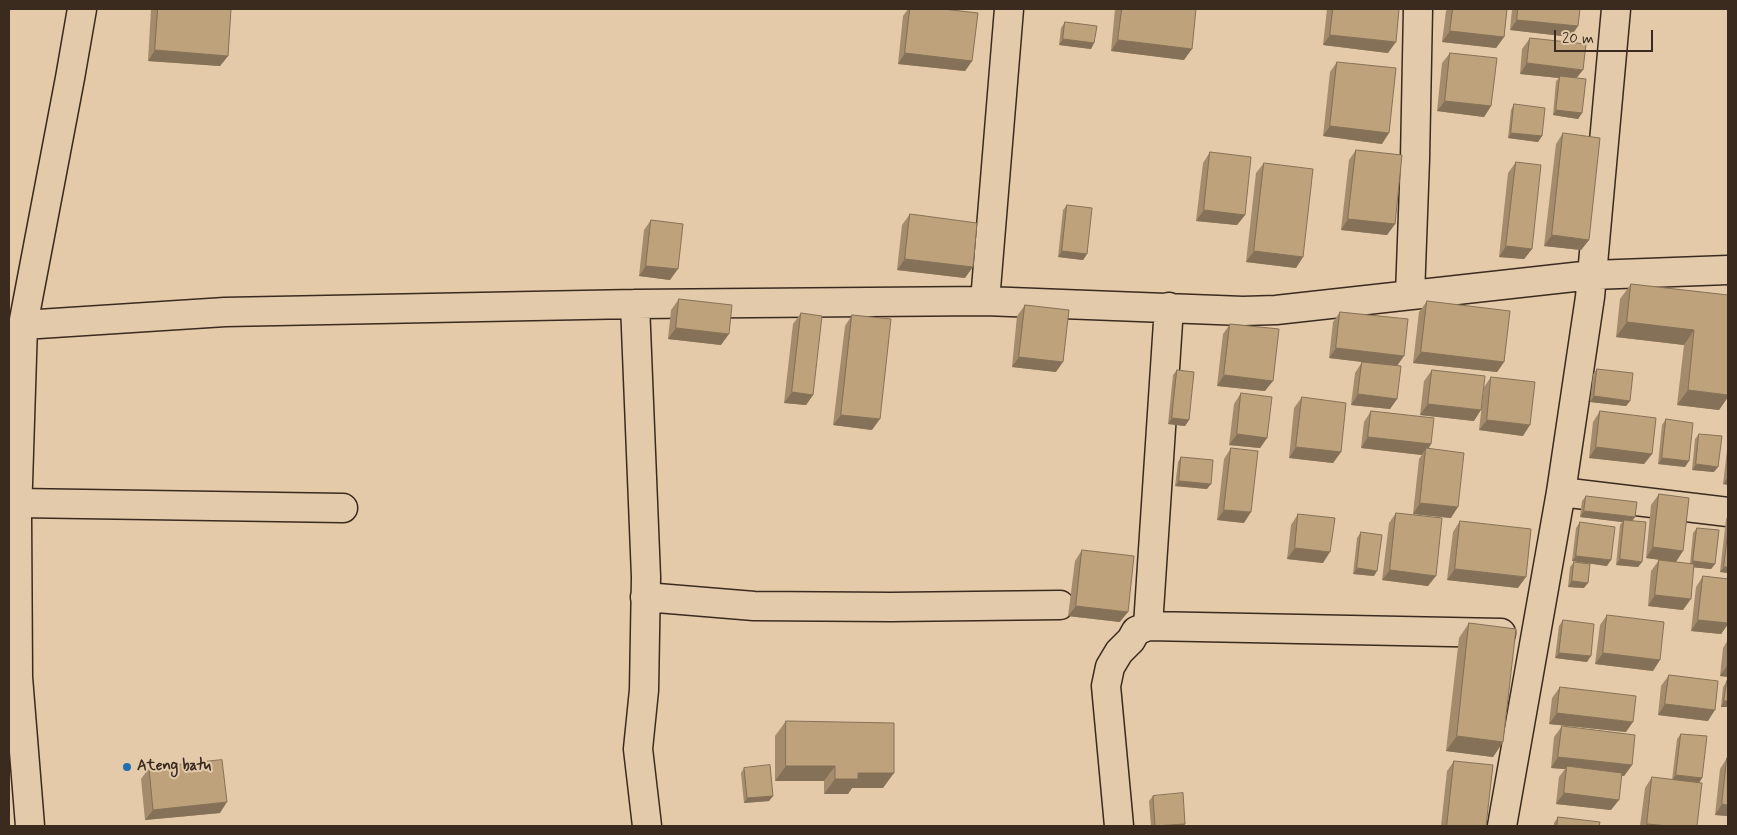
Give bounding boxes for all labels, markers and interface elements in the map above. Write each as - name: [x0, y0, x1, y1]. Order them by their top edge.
- scale bar: [1557, 20, 1656, 52]
- text: 20 m: [1562, 29, 1594, 49]
- place label: Ateng batu: [137, 758, 211, 776]
- marker: Ateng batu: [121, 761, 133, 773]

